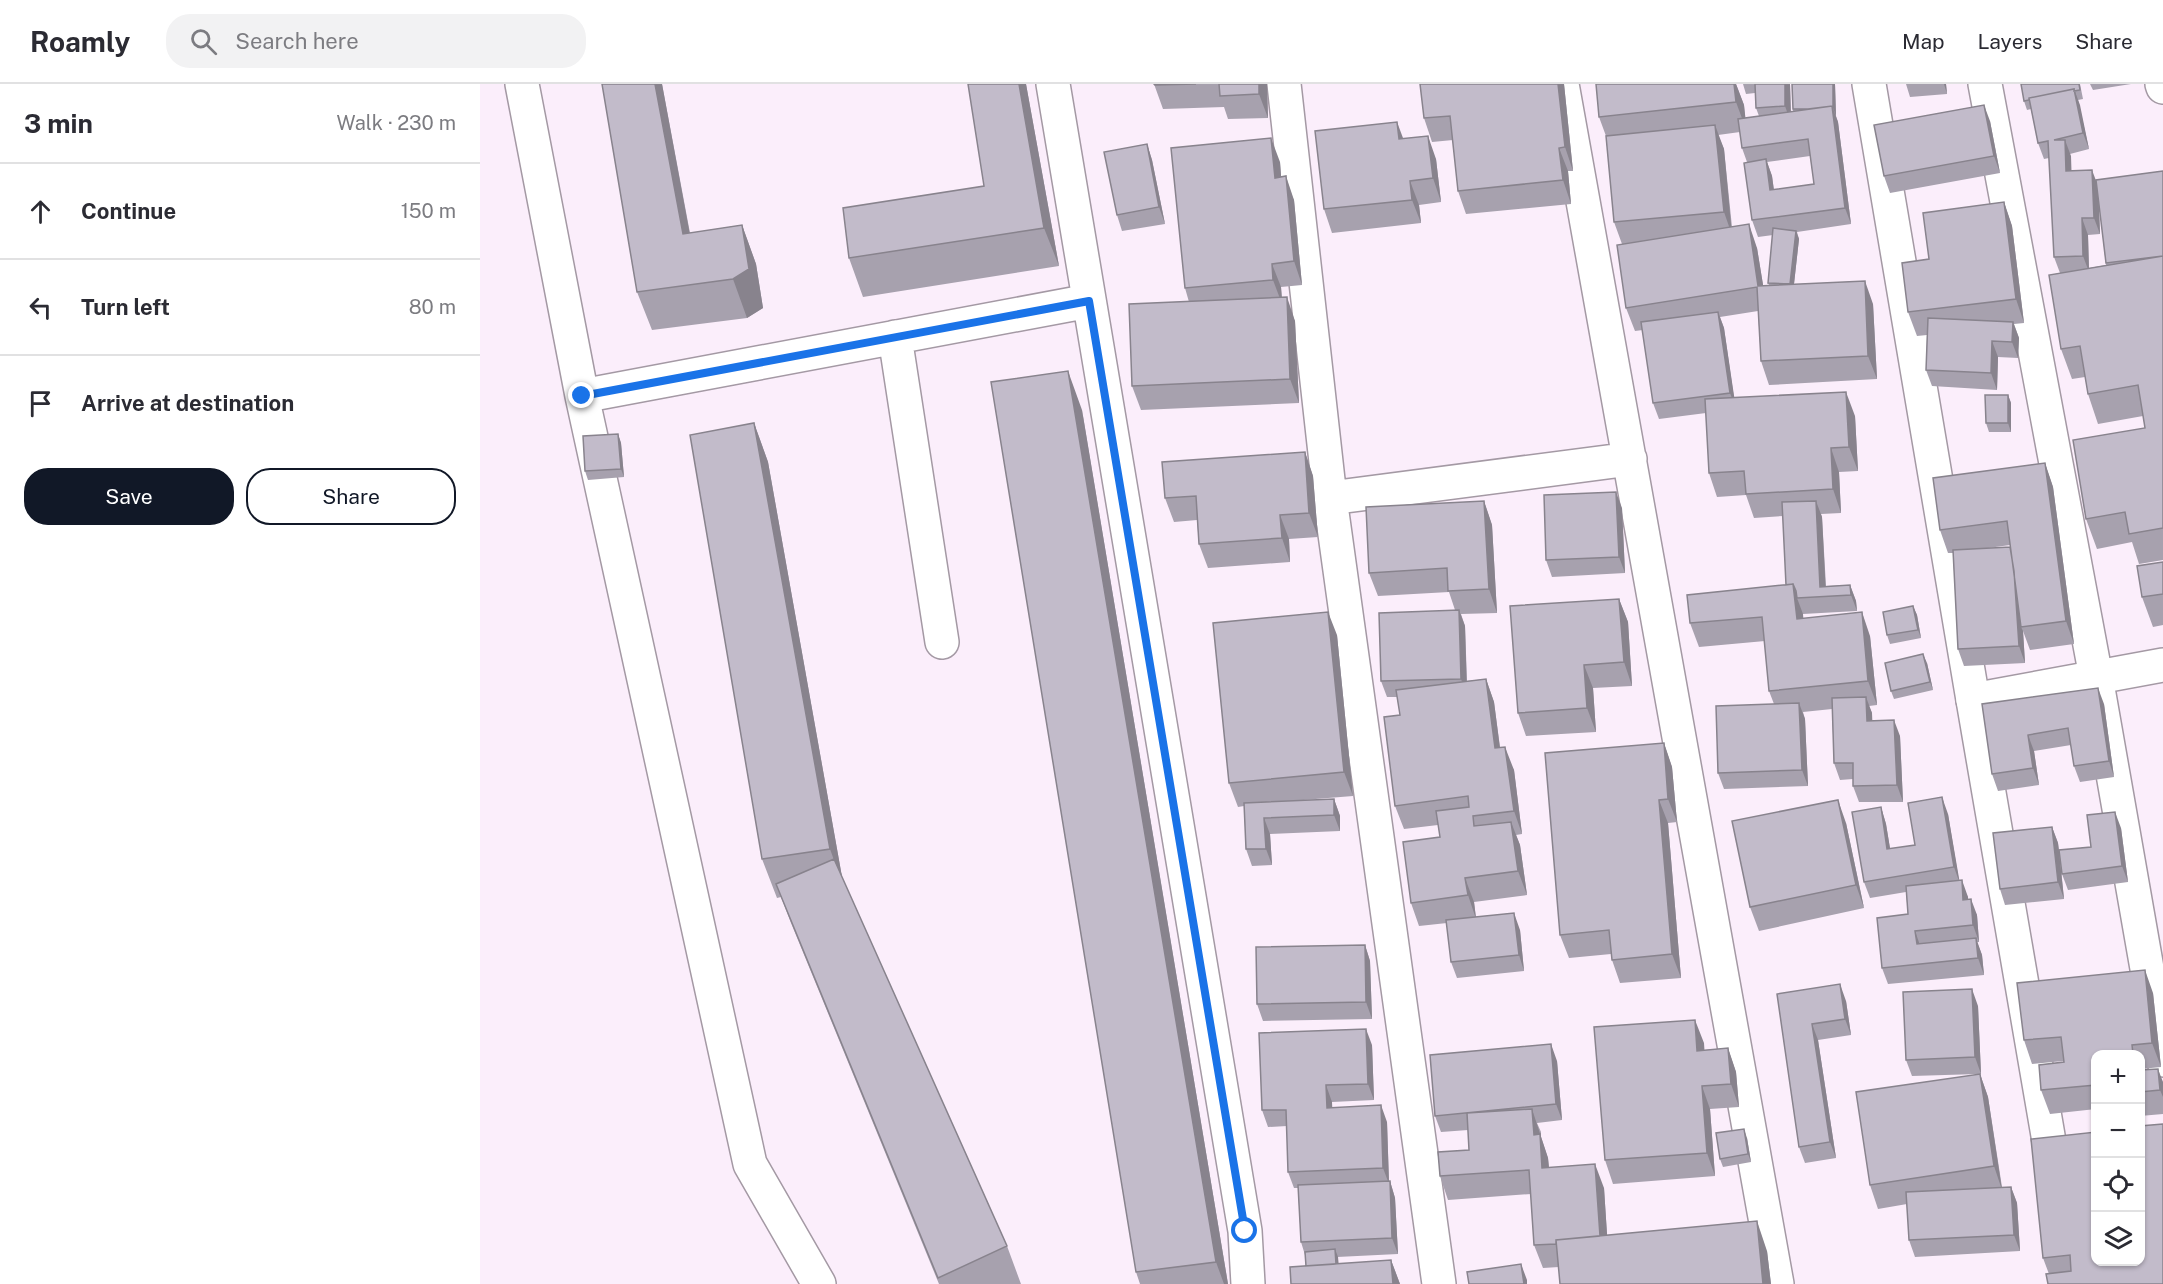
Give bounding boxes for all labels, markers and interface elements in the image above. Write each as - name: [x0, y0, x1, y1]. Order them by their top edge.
- search box: [166, 14, 586, 68]
- text: Roamly: [30, 25, 130, 58]
- icon: search: [187, 25, 220, 58]
- text: Search here: [235, 28, 359, 54]
- text: Map: [1902, 29, 1945, 54]
- text: Layers: [1978, 29, 2042, 54]
- text: Share: [2075, 29, 2133, 54]
- text: 3 min: [24, 108, 93, 139]
- text: Walk · 230 m: [337, 111, 456, 135]
- icon: ahead: [24, 195, 57, 228]
- text: Continue: [81, 198, 176, 224]
- text: 150 m: [401, 199, 456, 223]
- icon: left: [24, 291, 57, 324]
- text: Turn left: [81, 294, 170, 320]
- text: 80 m: [409, 295, 456, 319]
- route end: [568, 382, 594, 408]
- icon: arrive: [24, 387, 57, 420]
- text: Arrive at destination: [81, 390, 294, 416]
- button: Save: [24, 468, 234, 525]
- button: Share: [246, 468, 456, 525]
- map controls: [2091, 1050, 2145, 1266]
- button: +: [2091, 1050, 2145, 1104]
- button: −: [2091, 1104, 2145, 1158]
- button: locate: [2091, 1158, 2145, 1212]
- button: layers: [2091, 1212, 2145, 1266]
- route start: [1231, 1217, 1257, 1243]

